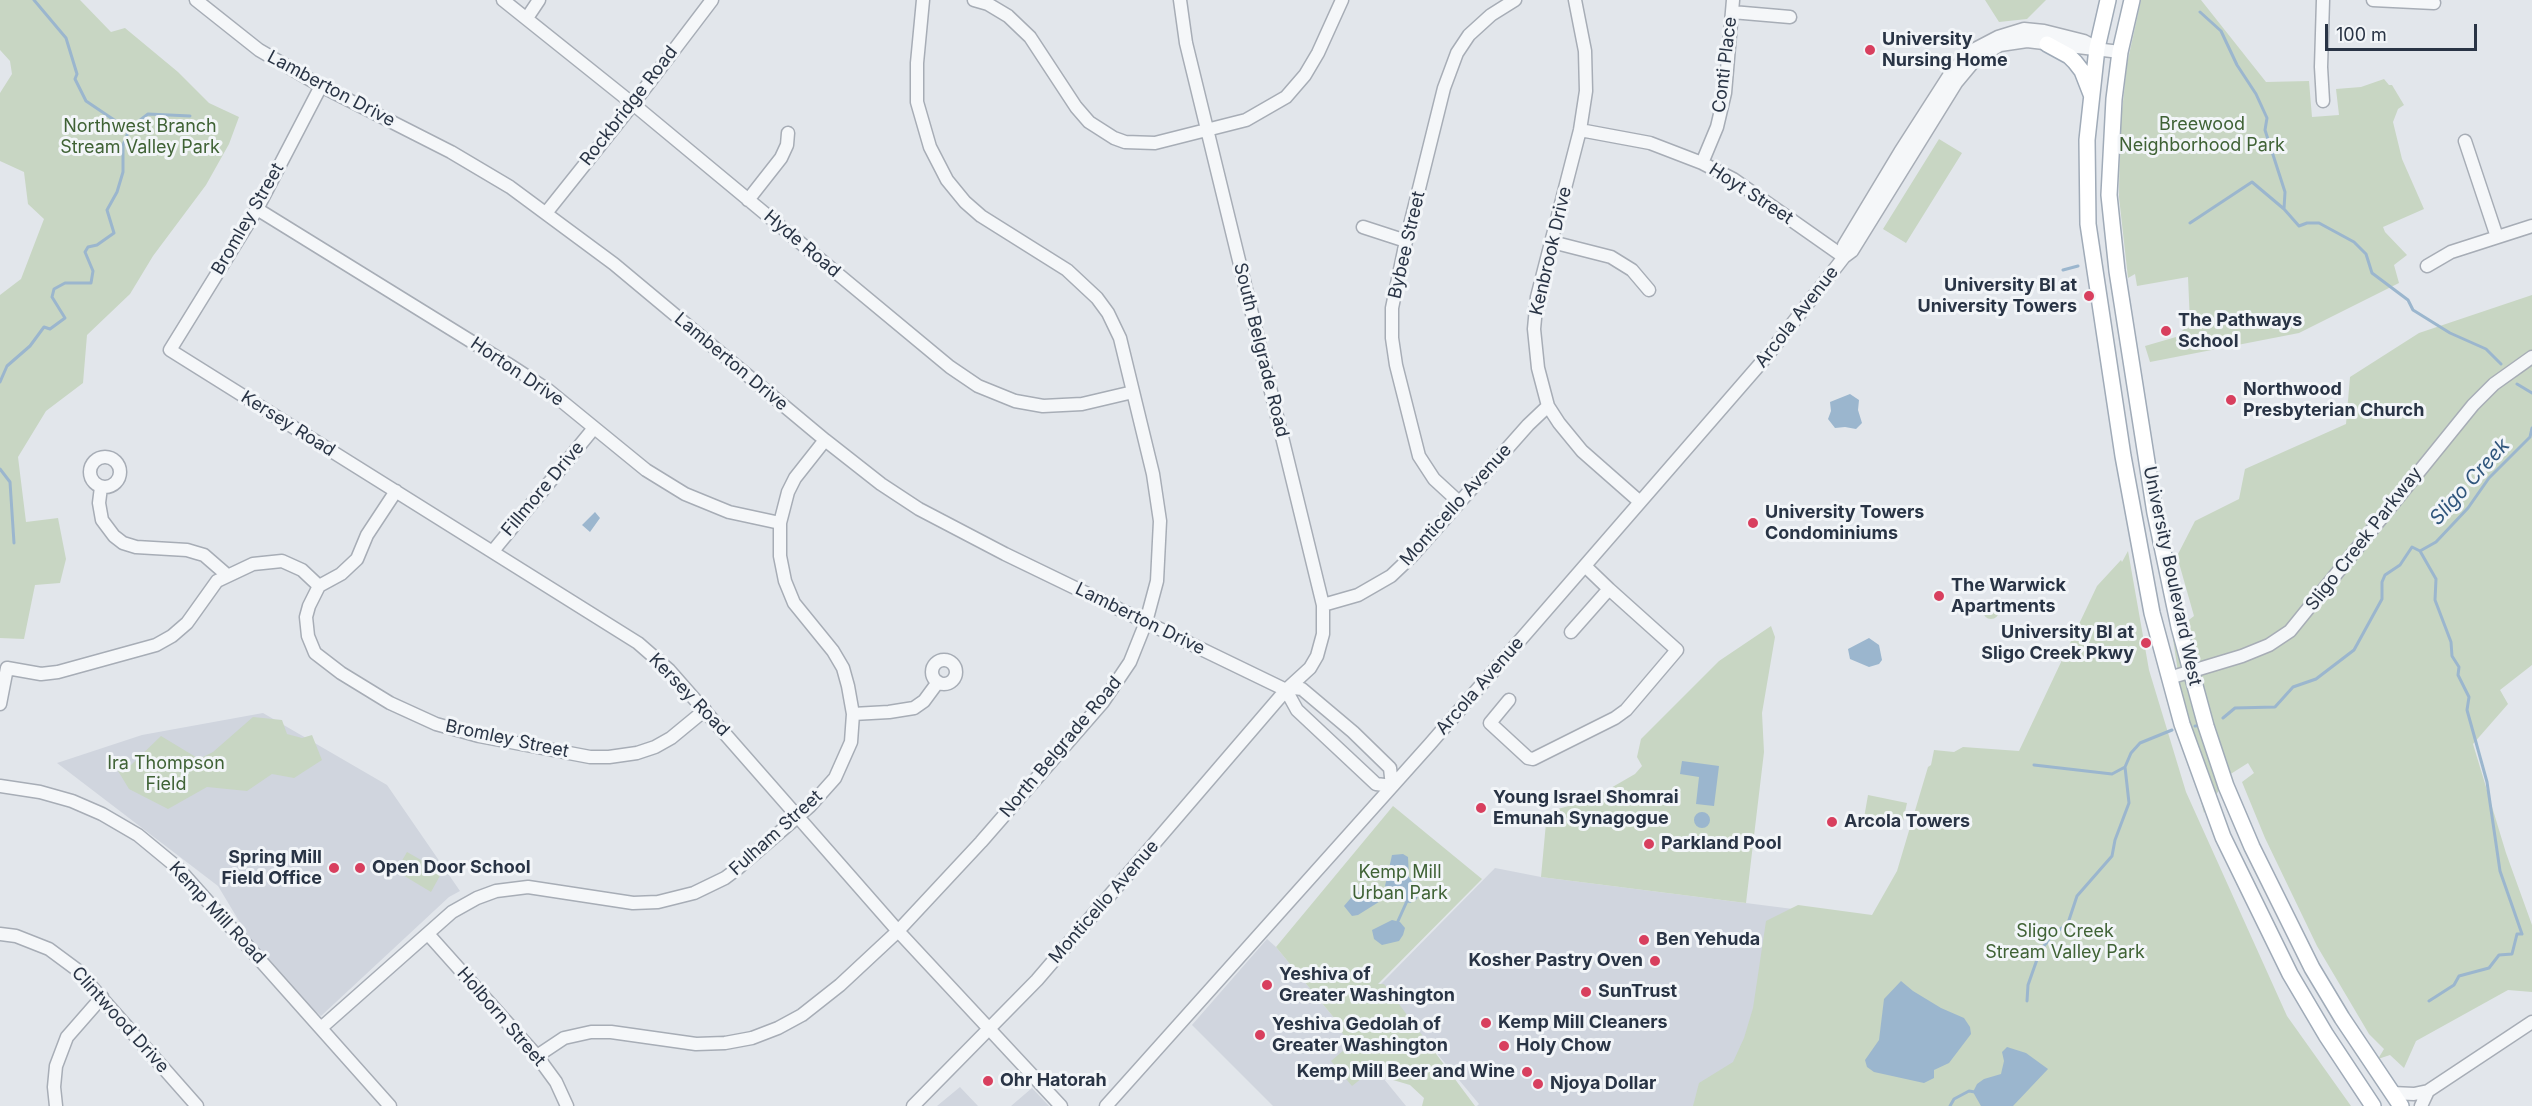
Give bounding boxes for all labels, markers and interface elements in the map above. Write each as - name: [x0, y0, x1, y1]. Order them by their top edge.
- scale bar: [2328, 12, 2480, 50]
- street label: Conti Place: [1708, 16, 1742, 114]
- text: 100 m: [2336, 24, 2387, 45]
- place label: University Nursing Home: [1882, 29, 2008, 72]
- street label: Rockbridge Road: [576, 42, 682, 170]
- marker: University Nursing Home: [1863, 43, 1877, 57]
- street label: Lamberton Drive: [263, 46, 399, 132]
- park label: Breewood Neighborhood Park: [2119, 114, 2285, 156]
- park label: Northwest Branch Stream Valley Park: [60, 116, 220, 158]
- street label: Bromley Street: [207, 159, 289, 279]
- street label: Hoyt Street: [1705, 159, 1797, 229]
- street label: Kenbrook Drive: [1526, 185, 1576, 317]
- street label: Bybee Street: [1384, 189, 1430, 301]
- street label: Hyde Road: [759, 206, 845, 282]
- street label: South Belgrade Road: [1229, 260, 1293, 440]
- street label: Arcola Avenue: [1751, 262, 1843, 372]
- place label: University Bl at University Towers: [1918, 275, 2077, 318]
- marker: University Bl at University Towers: [2082, 289, 2096, 303]
- street label: Lamberton Drive: [670, 308, 792, 416]
- place label: The Pathways School: [2178, 310, 2302, 352]
- marker: The Pathways School: [2159, 324, 2173, 338]
- street label: Horton Drive: [466, 333, 568, 411]
- place label: Northwood Presbyterian Church: [2243, 379, 2424, 422]
- street label: Kersey Road: [237, 387, 339, 461]
- marker: Northwood Presbyterian Church: [2224, 393, 2238, 407]
- water label: Sligo Creek: [2425, 434, 2515, 530]
- street label: Fillmore Drive: [497, 437, 589, 541]
- street label: Monticello Avenue: [1396, 440, 1516, 570]
- street label: Sligo Creek Parkway: [2301, 463, 2427, 615]
- street label: University Boulevard West: [2138, 464, 2206, 688]
- place label: University Towers Condominiums: [1765, 502, 1924, 544]
- marker: University Towers Condominiums: [1746, 516, 1760, 530]
- place label: The Warwick Apartments: [1951, 575, 2066, 618]
- street label: Lamberton Drive: [1072, 578, 1208, 660]
- marker: The Warwick Apartments: [1932, 589, 1946, 603]
- place label: University Bl at Sligo Creek Pkwy: [1981, 622, 2134, 664]
- street label: Arcola Avenue: [1432, 633, 1528, 739]
- marker: University Bl at Sligo Creek Pkwy: [2139, 636, 2153, 650]
- street label: Kersey Road: [644, 649, 734, 741]
- street label: North Belgrade Road: [996, 672, 1126, 822]
- street label: Bromley Street: [443, 715, 571, 763]
- park label: Ira Thompson Field: [107, 753, 225, 795]
- street label: Fulham Street: [725, 786, 827, 880]
- place label: Young Israel Shomrai Emunah Synagogue: [1493, 787, 1679, 830]
- marker: Young Israel Shomrai Emunah Synagogue: [1474, 801, 1488, 815]
- place label: Arcola Towers: [1844, 811, 1970, 833]
- marker: Arcola Towers: [1825, 815, 1839, 829]
- place label: Parkland Pool: [1661, 833, 1782, 855]
- street label: Monticello Avenue: [1045, 836, 1163, 968]
- marker: Parkland Pool: [1642, 837, 1656, 851]
- place label: Spring Mill Field Office: [222, 847, 322, 890]
- place label: Open Door School: [372, 857, 531, 879]
- street label: Kemp Mill Road: [164, 858, 270, 968]
- marker: Spring Mill Field Office: [327, 861, 341, 875]
- marker: Open Door School: [353, 861, 367, 875]
- park label: Kemp Mill Urban Park: [1352, 862, 1448, 904]
- park label: Sligo Creek Stream Valley Park: [1985, 921, 2145, 964]
- place label: Ben Yehuda: [1656, 929, 1760, 951]
- marker: Ben Yehuda: [1637, 933, 1651, 947]
- place label: Kosher Pastry Oven: [1469, 950, 1643, 972]
- marker: Kosher Pastry Oven: [1648, 954, 1662, 968]
- street label: Clintwood Drive: [67, 962, 173, 1078]
- street label: Holborn Street: [452, 963, 550, 1071]
- place label: Yeshiva of Greater Washington: [1279, 964, 1455, 1006]
- marker: Yeshiva of Greater Washington: [1260, 978, 1274, 992]
- place label: SunTrust: [1598, 981, 1677, 1003]
- marker: SunTrust: [1579, 985, 1593, 999]
- place label: Kemp Mill Cleaners: [1498, 1012, 1668, 1034]
- place label: Yeshiva Gedolah of Greater Washington: [1272, 1014, 1448, 1056]
- marker: Kemp Mill Cleaners: [1479, 1016, 1493, 1030]
- marker: Yeshiva Gedolah of Greater Washington: [1253, 1028, 1267, 1042]
- place label: Holy Chow: [1516, 1035, 1611, 1057]
- marker: Holy Chow: [1497, 1039, 1511, 1053]
- place label: Kemp Mill Beer and Wine: [1297, 1061, 1515, 1083]
- marker: Kemp Mill Beer and Wine: [1520, 1065, 1534, 1079]
- place label: Ohr Hatorah: [1000, 1070, 1107, 1092]
- place label: Njoya Dollar: [1550, 1073, 1656, 1095]
- marker: Ohr Hatorah: [981, 1074, 995, 1088]
- marker: Njoya Dollar: [1531, 1077, 1545, 1091]

